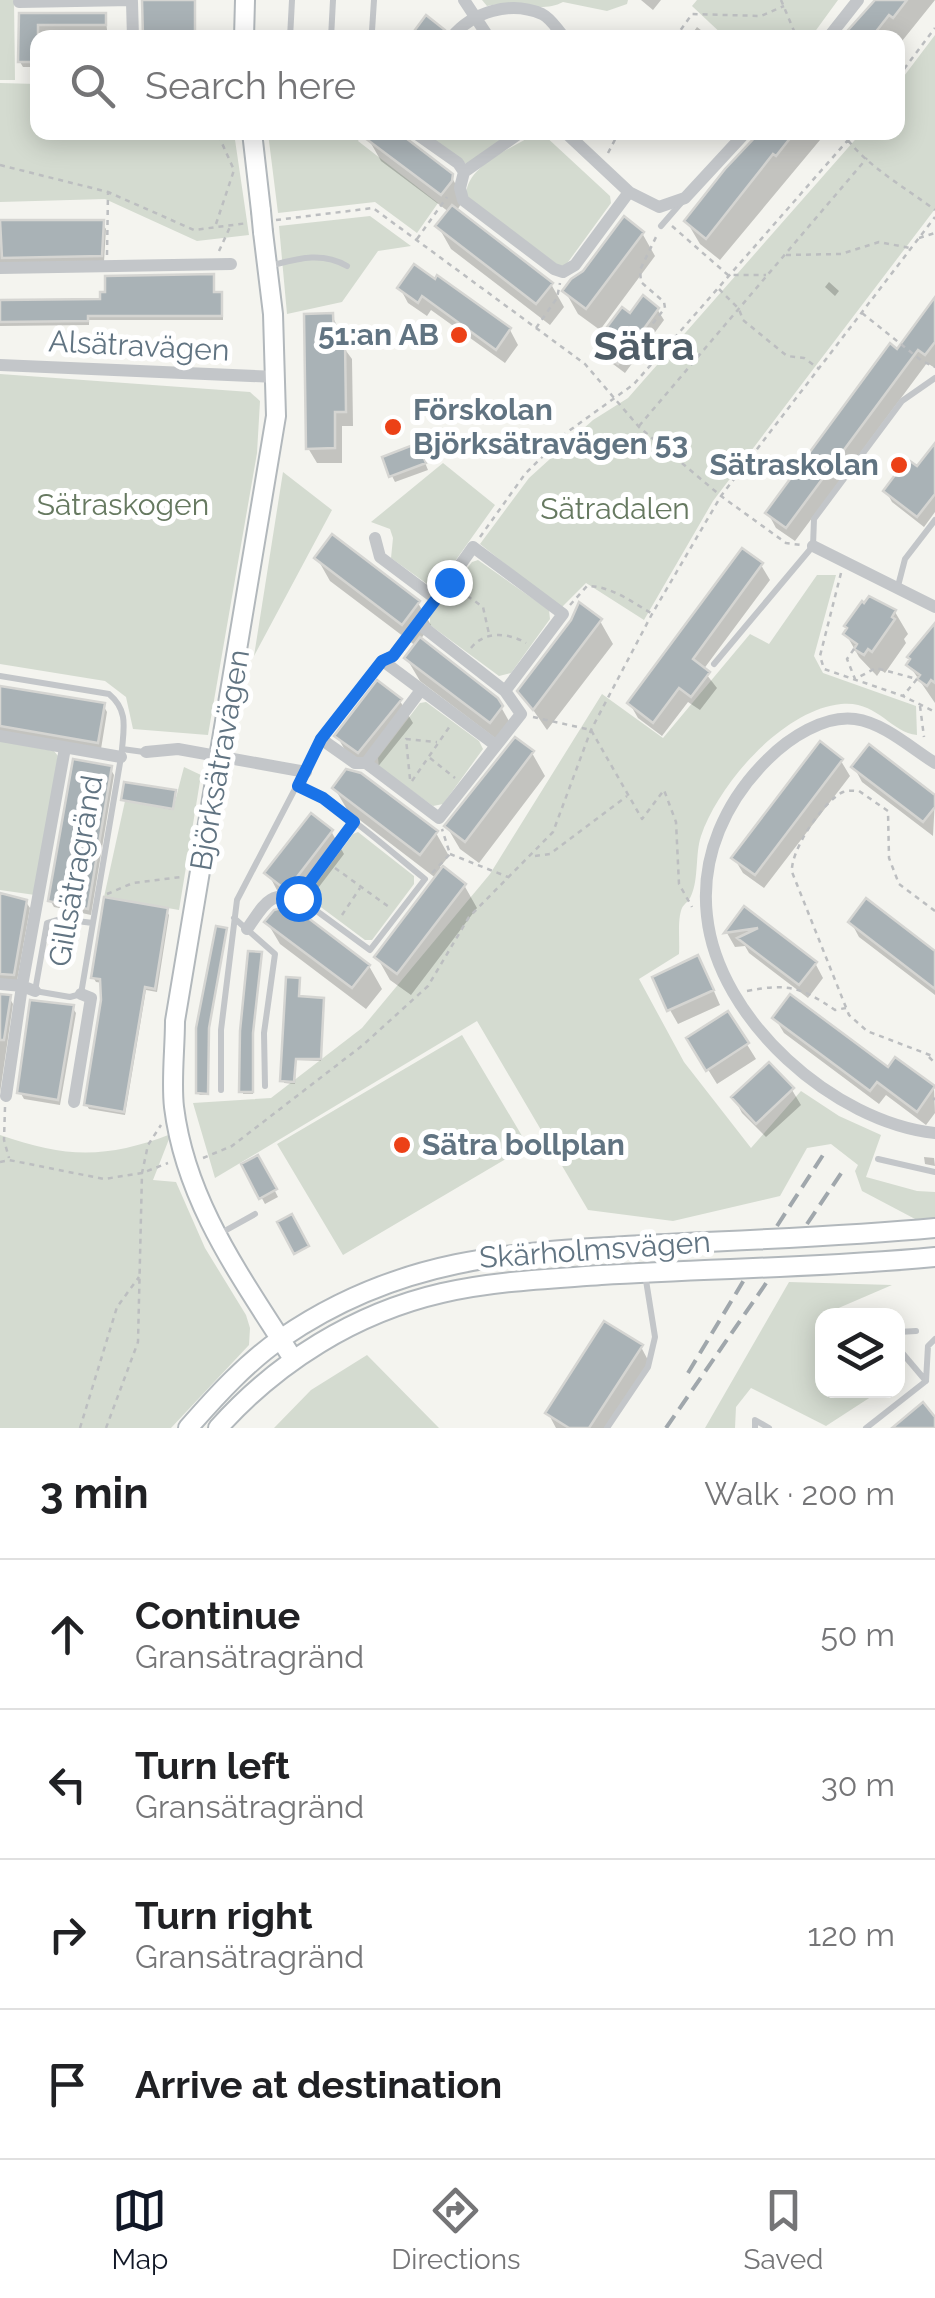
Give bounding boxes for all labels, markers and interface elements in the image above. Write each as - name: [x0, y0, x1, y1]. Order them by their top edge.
- search box: [30, 30, 905, 140]
- icon: search: [65, 58, 120, 113]
- text: Search here: [145, 63, 356, 108]
- place label: 51:an AB: [318, 317, 439, 352]
- district label: Sätra: [594, 322, 694, 369]
- street label: Alsätravägen: [48, 323, 230, 368]
- marker: 51:an AB: [448, 324, 470, 346]
- place label: Förskolan Björksätravägen 53: [413, 392, 688, 461]
- marker: Förskolan Björksätravägen 53: [382, 416, 404, 438]
- place label: Sätraskolan: [710, 447, 879, 482]
- marker: Sätraskolan: [888, 454, 910, 476]
- park label: Sätraskogen: [37, 487, 209, 522]
- park label: Sätradalen: [540, 491, 690, 526]
- route end: [427, 560, 473, 606]
- street label: Björksätravägen: [183, 647, 256, 873]
- street label: Gillsätragränd: [41, 773, 110, 969]
- route start: [276, 876, 322, 922]
- place label: Sätra bollplan: [422, 1127, 625, 1162]
- marker: Sätra bollplan: [391, 1134, 413, 1156]
- street label: Skärholmsvägen: [478, 1224, 712, 1275]
- map controls: [815, 1308, 905, 1398]
- button: layers: [815, 1308, 905, 1398]
- text: 3 min: [40, 1469, 149, 1518]
- text: Walk · 200 m: [704, 1475, 895, 1512]
- text: Continue: [135, 1593, 300, 1638]
- icon: ahead: [40, 1607, 95, 1662]
- text: 50 m: [820, 1616, 895, 1653]
- text: Gransätragränd: [135, 1638, 364, 1675]
- text: Turn left: [135, 1743, 290, 1788]
- icon: left: [40, 1757, 95, 1812]
- text: 30 m: [821, 1766, 895, 1803]
- text: Gransätragränd: [135, 1788, 364, 1825]
- text: Turn right: [135, 1893, 312, 1938]
- icon: right: [40, 1907, 95, 1962]
- text: 120 m: [807, 1916, 895, 1953]
- text: Gransätragränd: [135, 1938, 364, 1975]
- icon: arrive: [40, 2057, 95, 2112]
- text: Arrive at destination: [135, 2062, 502, 2107]
- tab: Map: [111, 2183, 168, 2276]
- tab: Directions: [391, 2183, 521, 2276]
- tab: Saved: [743, 2183, 824, 2276]

